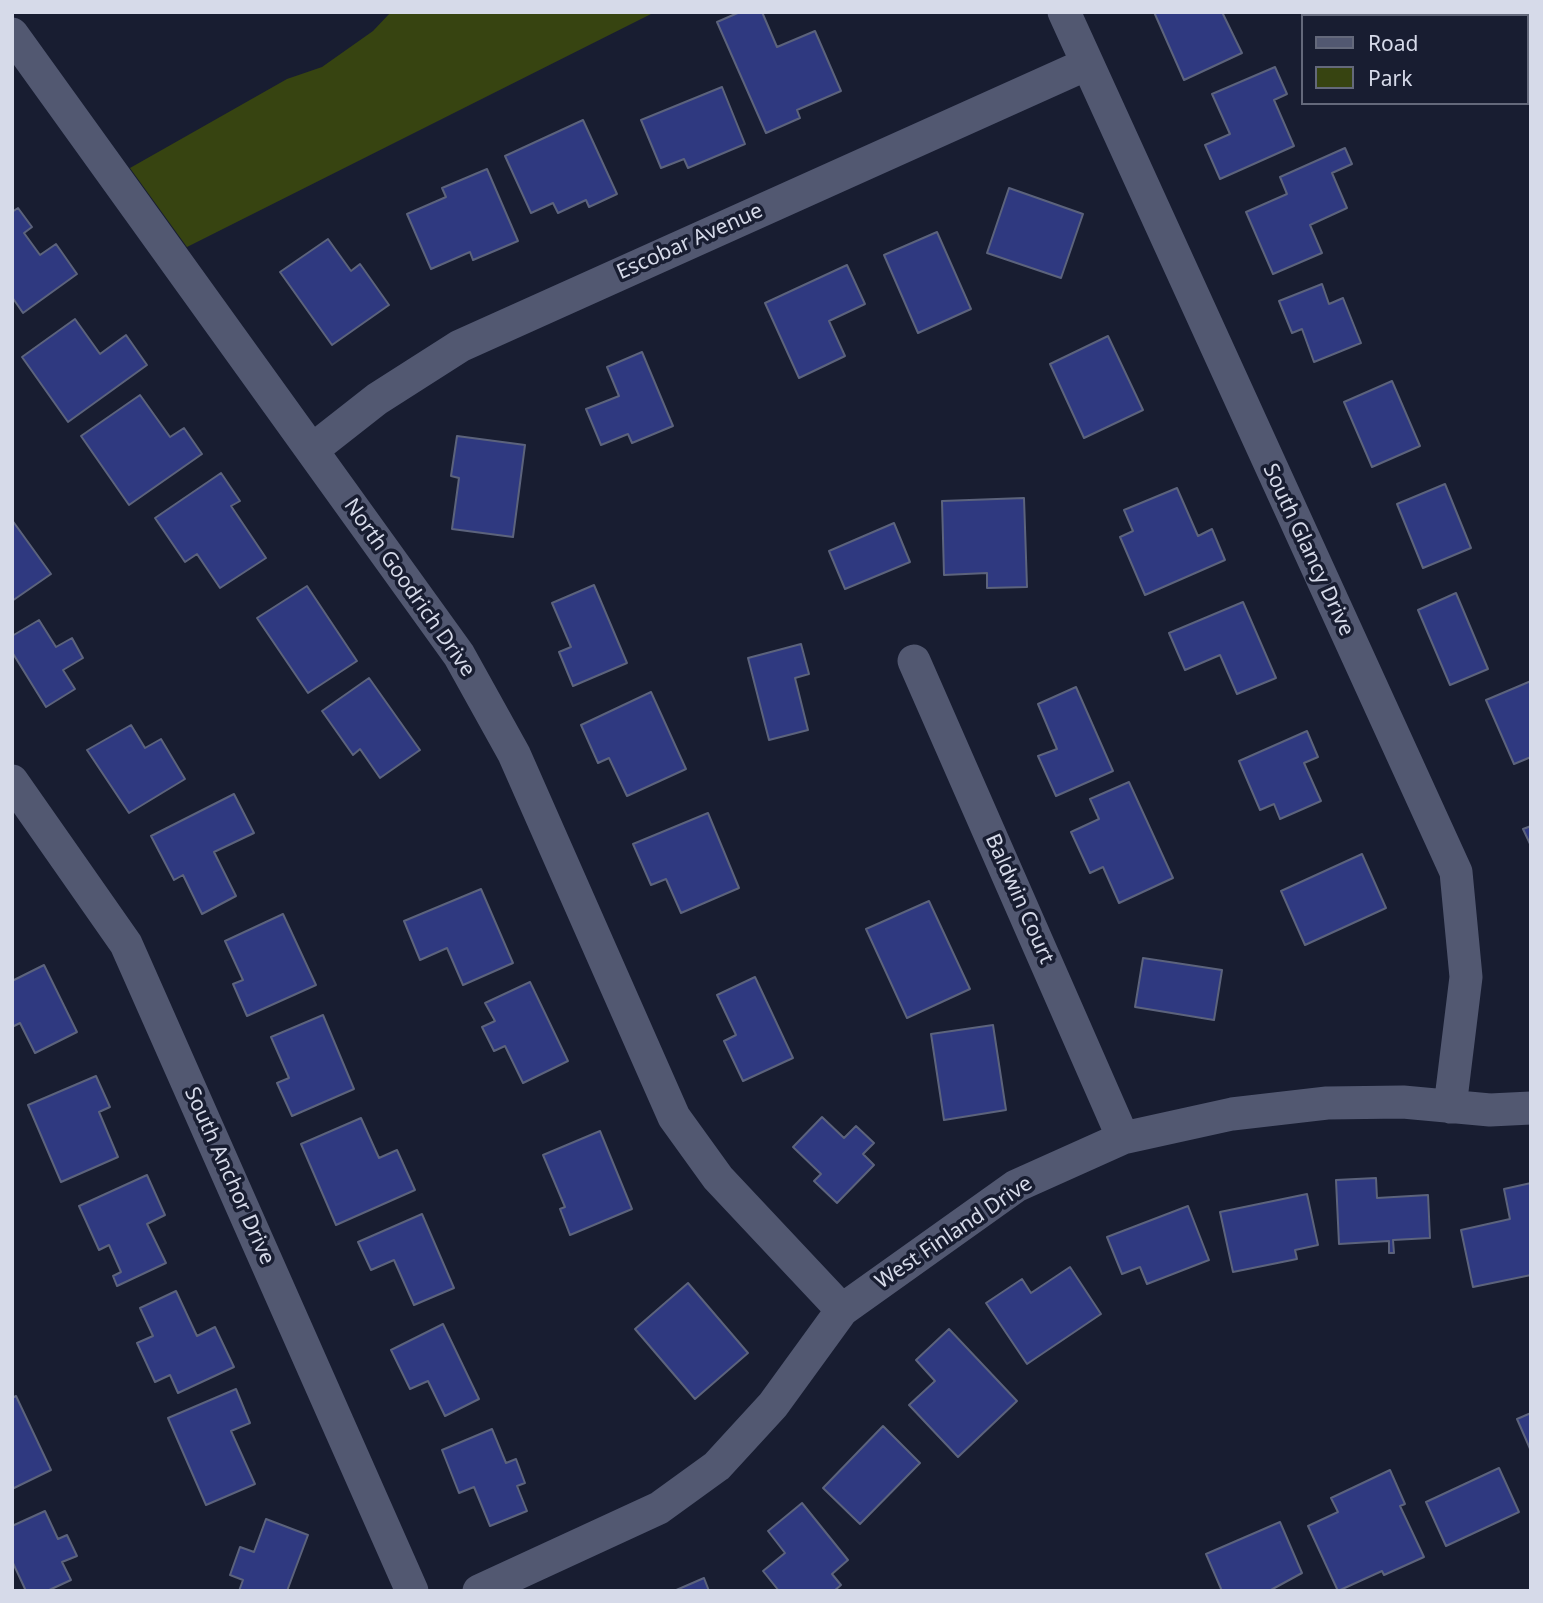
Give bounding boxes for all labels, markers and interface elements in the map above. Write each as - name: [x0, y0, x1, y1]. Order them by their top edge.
- legend: [1302, 14, 1529, 105]
- text: Road: [1368, 29, 1418, 57]
- text: Park: [1368, 64, 1412, 92]
- street label: Escobar Avenue: [613, 199, 767, 285]
- street label: South Glancy Drive: [1257, 460, 1359, 640]
- street label: North Goodrich Drive: [338, 494, 480, 682]
- street label: Baldwin Court: [979, 830, 1059, 968]
- street label: South Anchor Drive: [179, 1083, 279, 1269]
- street label: West Finland Drive: [871, 1171, 1037, 1295]

